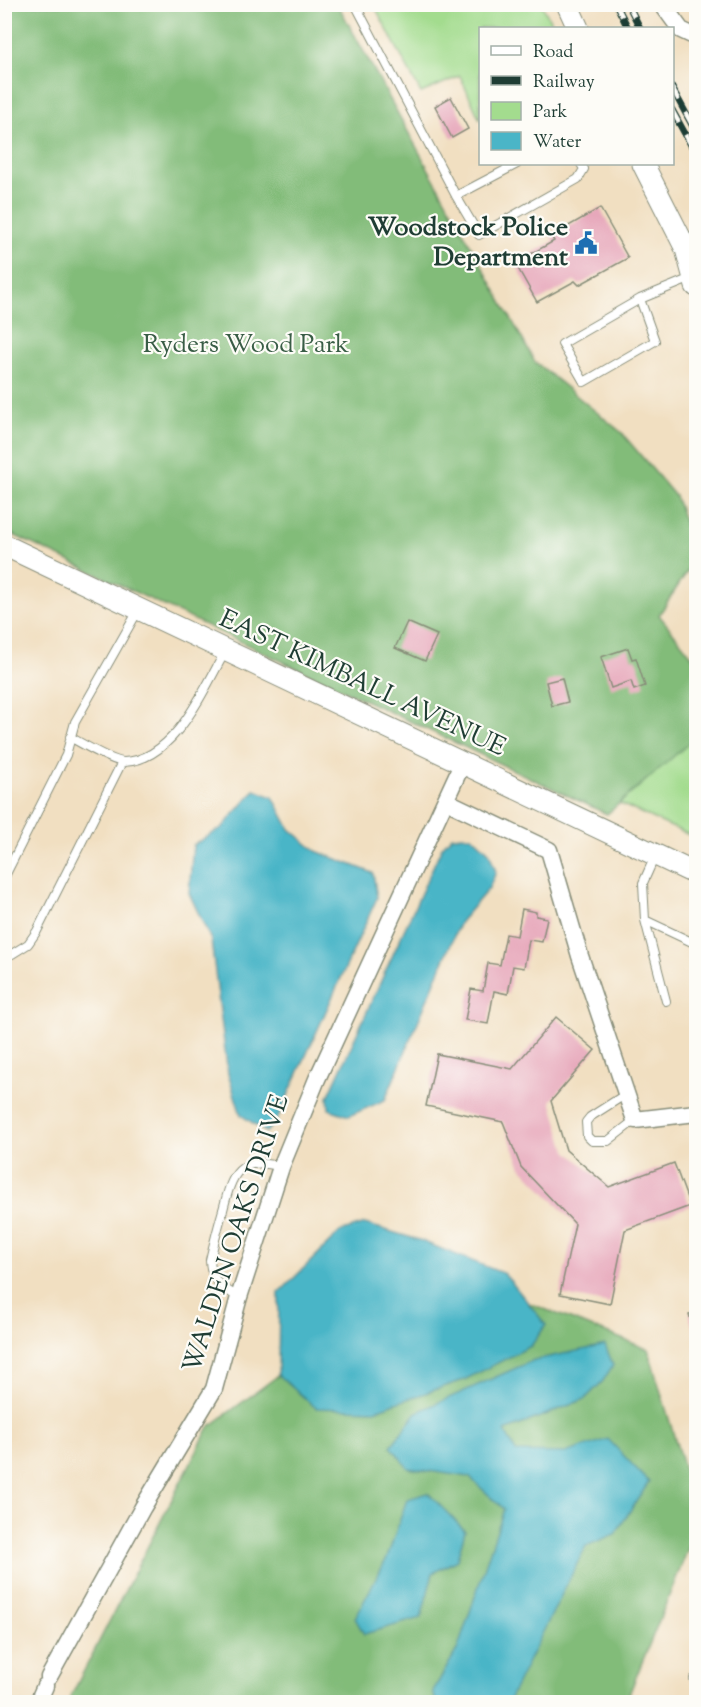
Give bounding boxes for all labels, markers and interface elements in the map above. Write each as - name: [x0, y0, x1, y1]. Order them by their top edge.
- legend: [479, 27, 674, 165]
- text: Road: [533, 40, 573, 66]
- text: Railway: [533, 70, 595, 96]
- text: Park: [533, 100, 568, 126]
- text: Water: [533, 130, 582, 156]
- place label: Woodstock Police Department: [368, 210, 568, 277]
- public building icon: Woodstock Police Department: [573, 230, 599, 256]
- park label: Ryders Wood Park: [143, 327, 349, 364]
- street label: EAST KIMBALL AVENUE: [213, 601, 512, 767]
- street label: WALDEN OAKS DRIVE: [175, 1090, 300, 1378]

